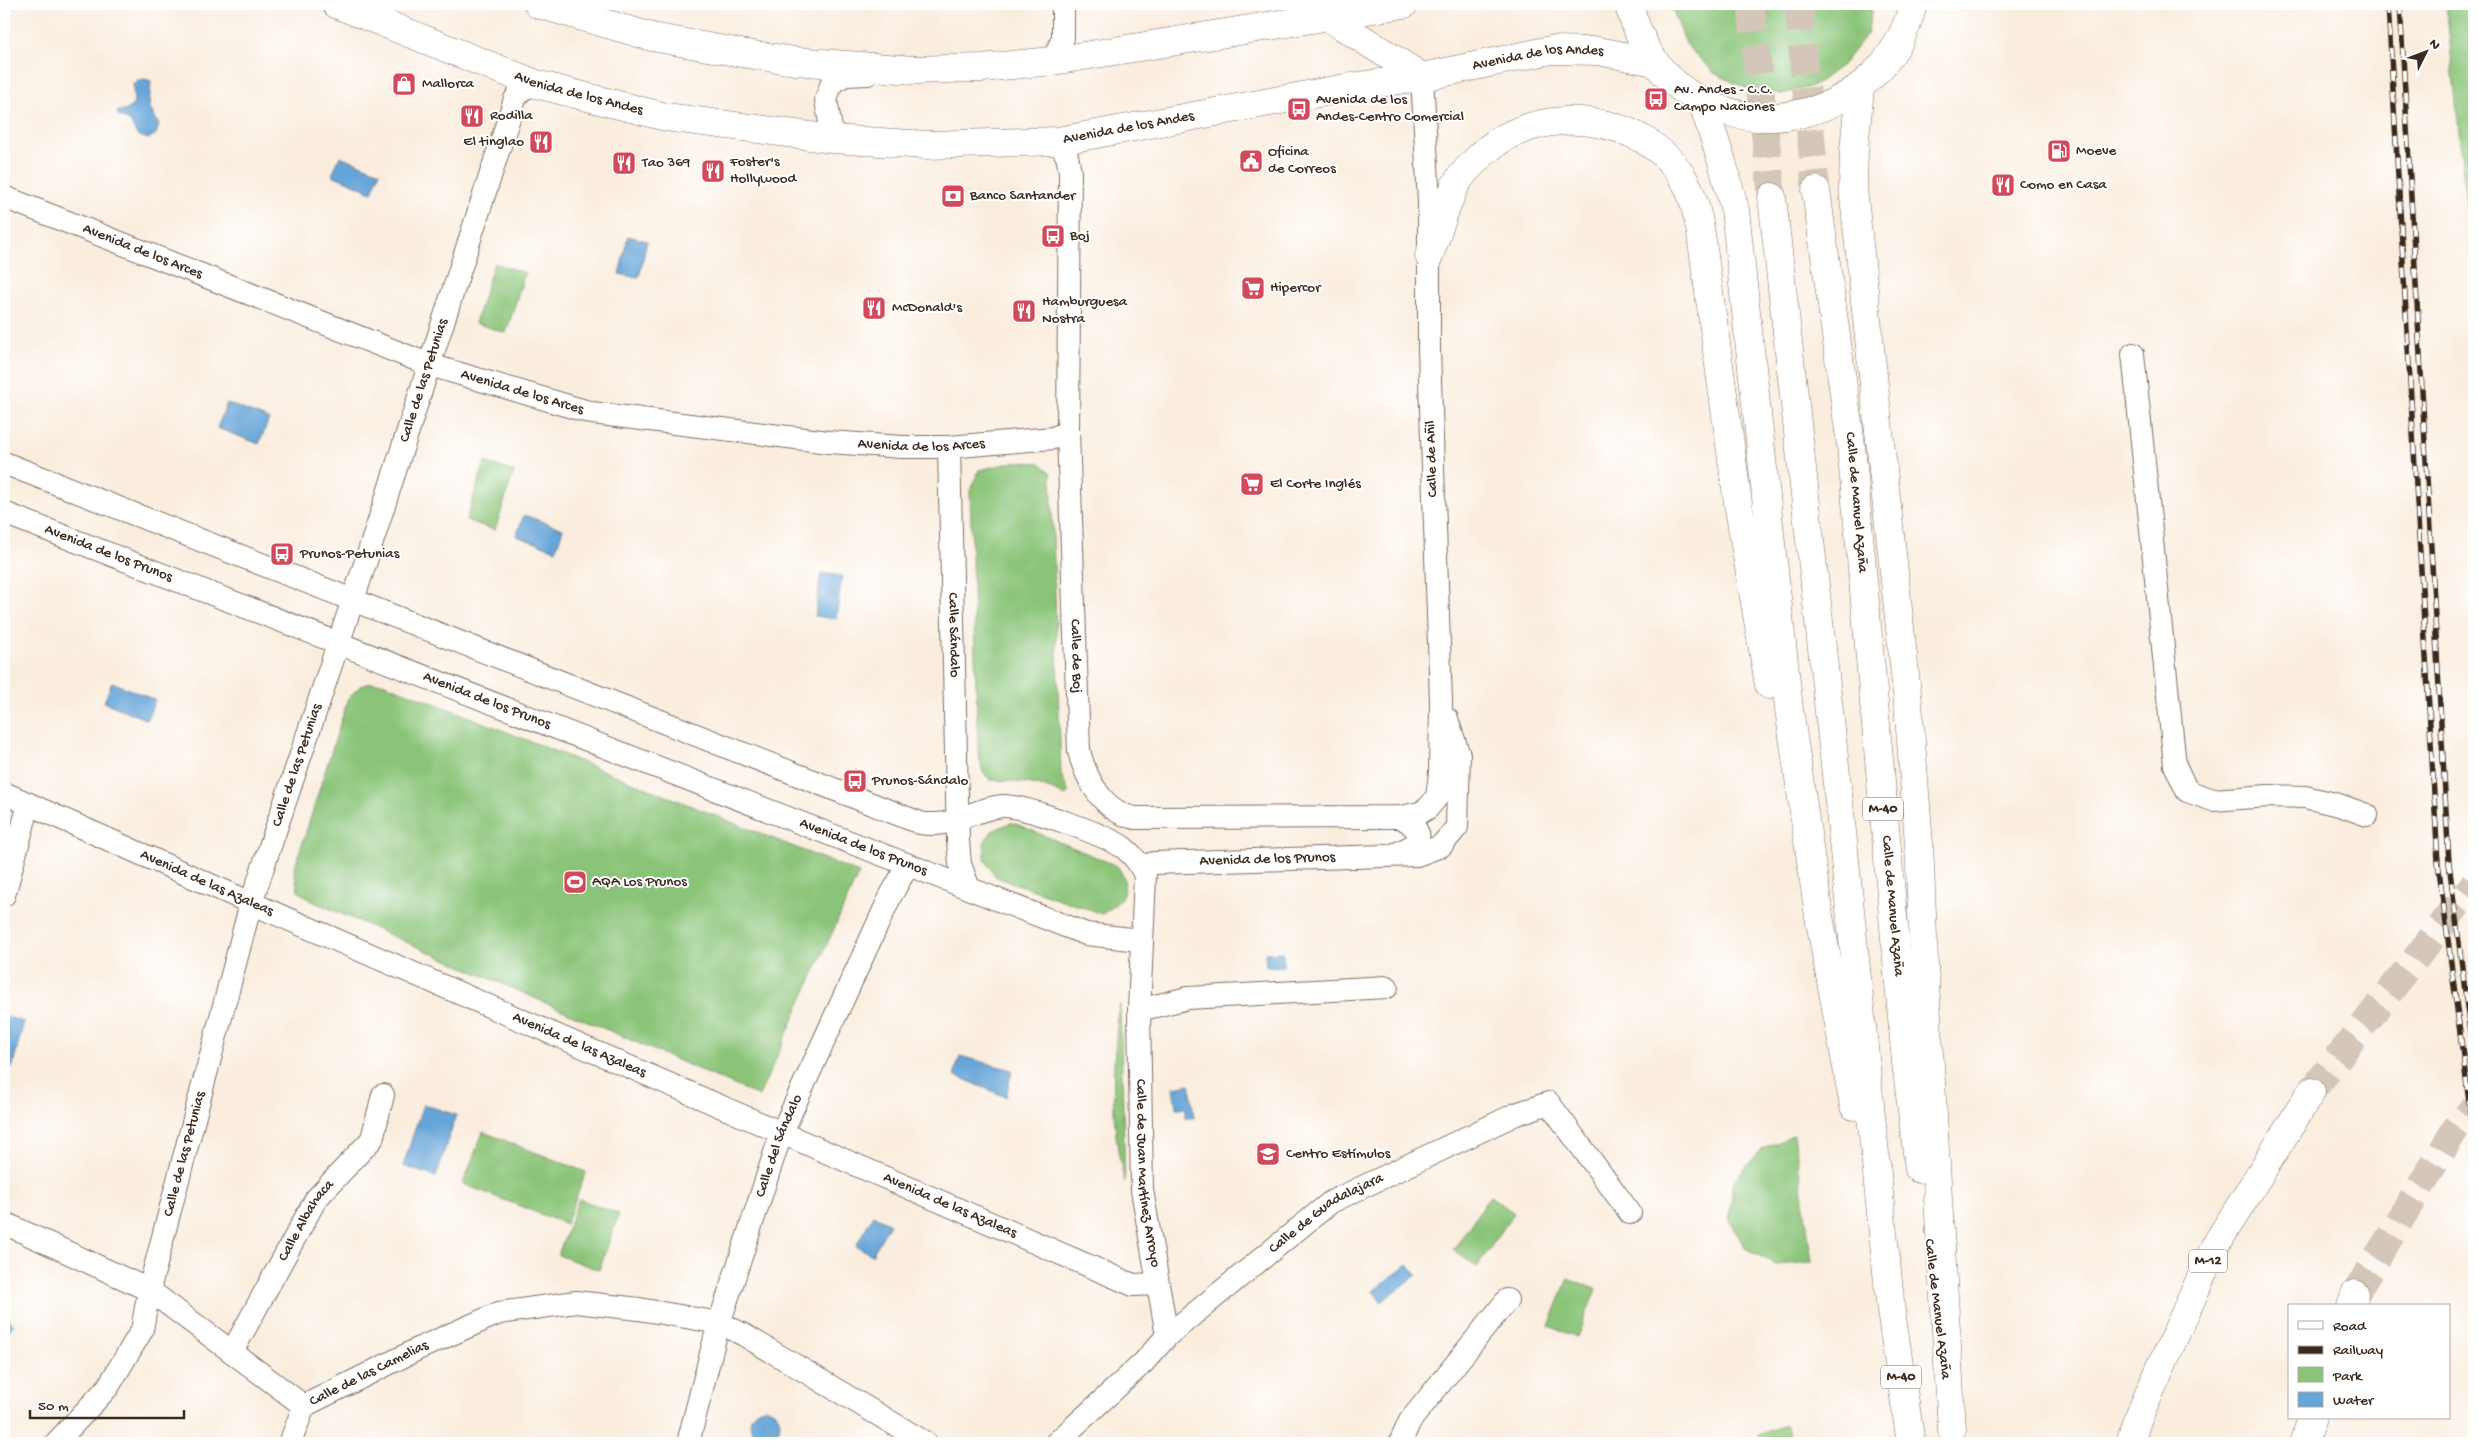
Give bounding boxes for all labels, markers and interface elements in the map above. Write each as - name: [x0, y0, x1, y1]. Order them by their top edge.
- north arrow: [2400, 28, 2450, 78]
- text: N: [2424, 36, 2443, 54]
- street label: Avenida de los Andes: [1471, 41, 1606, 75]
- street label: Avenida de los Andes: [512, 67, 645, 120]
- shop icon: Mallorca: [391, 71, 417, 97]
- place label: Mallorca: [422, 75, 475, 93]
- place label: Av. Andes - C.C. Campo Naciones: [1674, 81, 1775, 116]
- bus stop icon: Av. Andes - C.C. Campo Naciones: [1643, 86, 1669, 112]
- place label: Avenida de los Andes-Centro Comercial: [1316, 91, 1464, 126]
- bus stop icon: Avenida de los Andes-Centro Comercial: [1286, 96, 1312, 122]
- restaurant icon: Rodilla: [459, 103, 485, 129]
- place label: Rodilla: [490, 107, 533, 125]
- street label: Avenida de los Andes: [1062, 107, 1196, 149]
- restaurant icon: El tinglao: [528, 129, 554, 155]
- place label: El tinglao: [463, 133, 524, 151]
- fuel station icon: Moeve: [2046, 138, 2072, 164]
- place label: Moeve: [2076, 142, 2117, 160]
- place label: Oficina de Correos: [1268, 143, 1336, 178]
- public building icon: Oficina de Correos: [1238, 148, 1264, 174]
- restaurant icon: Tao 369: [611, 150, 637, 176]
- place label: Foster's Hollywood: [729, 153, 798, 188]
- place label: Tao 369: [641, 154, 691, 172]
- restaurant icon: Foster's Hollywood: [700, 158, 726, 184]
- restaurant icon: Como en Casa: [1990, 172, 2016, 198]
- place label: Como en Casa: [2020, 176, 2107, 194]
- bank icon: Banco Santander: [940, 183, 966, 209]
- place label: Banco Santander: [969, 187, 1077, 205]
- street label: Avenida de los Arces: [80, 220, 206, 284]
- bus stop icon: Boj: [1040, 223, 1066, 249]
- place label: Boj: [1069, 227, 1090, 245]
- supermarket icon: Hipercor: [1240, 275, 1266, 301]
- place label: Hipercor: [1270, 279, 1322, 297]
- place label: Hamburguesa Nostra: [1042, 293, 1128, 328]
- restaurant icon: McDonald's: [861, 295, 887, 321]
- restaurant icon: Hamburguesa Nostra: [1011, 298, 1037, 324]
- place label: McDonald's: [892, 299, 962, 317]
- street label: Calle de las Petunias: [396, 316, 453, 445]
- street label: Avenida de los Arces: [459, 366, 586, 419]
- street label: Calle de Añil: [1422, 420, 1442, 498]
- street label: Calle de Manuel Azaña: [1840, 431, 1871, 574]
- street label: Avenida de los Arces: [857, 435, 986, 456]
- supermarket icon: El Corte Inglés: [1239, 471, 1265, 497]
- place label: El Corte Inglés: [1270, 475, 1361, 493]
- street label: Avenida de los Prunos: [42, 521, 175, 587]
- bus stop icon: Prunos-Petunias: [269, 541, 295, 567]
- place label: Prunos-Petunias: [299, 545, 400, 563]
- street label: Calle Sándalo: [943, 592, 963, 678]
- street label: Calle de Boj: [1065, 619, 1086, 694]
- street label: Avenida de los Prunos: [420, 668, 554, 734]
- street label: Calle de las Petunias: [268, 701, 327, 829]
- bus stop icon: Prunos-Sándalo: [842, 768, 868, 794]
- place label: Prunos-Sándalo: [871, 772, 969, 790]
- road number: M-40: [1863, 798, 1903, 821]
- street label: Avenida de los Prunos: [797, 814, 930, 880]
- street label: Calle de Manuel Azaña: [1877, 835, 1907, 978]
- street label: Avenida de las Azaleas: [137, 846, 277, 921]
- street label: Avenida de los Prunos: [1199, 848, 1336, 871]
- sports icon: AQA Los Prunos: [562, 869, 588, 895]
- place label: AQA Los Prunos: [592, 873, 687, 891]
- street label: Avenida de las Azaleas: [510, 1008, 649, 1082]
- street label: Calle de Juan Martínez Arroyo: [1131, 1079, 1164, 1269]
- street label: Calle de las Petunias: [160, 1089, 210, 1219]
- street label: Calle del Sándalo: [752, 1092, 807, 1200]
- school or university icon: Centro Estímulos: [1255, 1141, 1281, 1167]
- place label: Centro Estímulos: [1286, 1145, 1391, 1163]
- street label: Avenida de las Azaleas: [880, 1169, 1020, 1243]
- street label: Calle de Guadalajara: [1265, 1169, 1387, 1258]
- street label: Calle Albahaca: [274, 1176, 339, 1265]
- street label: Calle de Manuel Azaña: [1919, 1238, 1955, 1381]
- road number: M-12: [2189, 1250, 2227, 1272]
- legend: [2288, 1304, 2450, 1420]
- text: Road: [2333, 1318, 2367, 1336]
- street label: Calle de las Camelias: [307, 1336, 432, 1411]
- text: Railway: [2333, 1342, 2384, 1360]
- road number: M-40: [1881, 1365, 1921, 1388]
- text: Park: [2332, 1368, 2363, 1386]
- scale bar: [30, 1387, 184, 1419]
- text: Water: [2333, 1392, 2375, 1410]
- text: 50 m: [38, 1398, 69, 1416]

